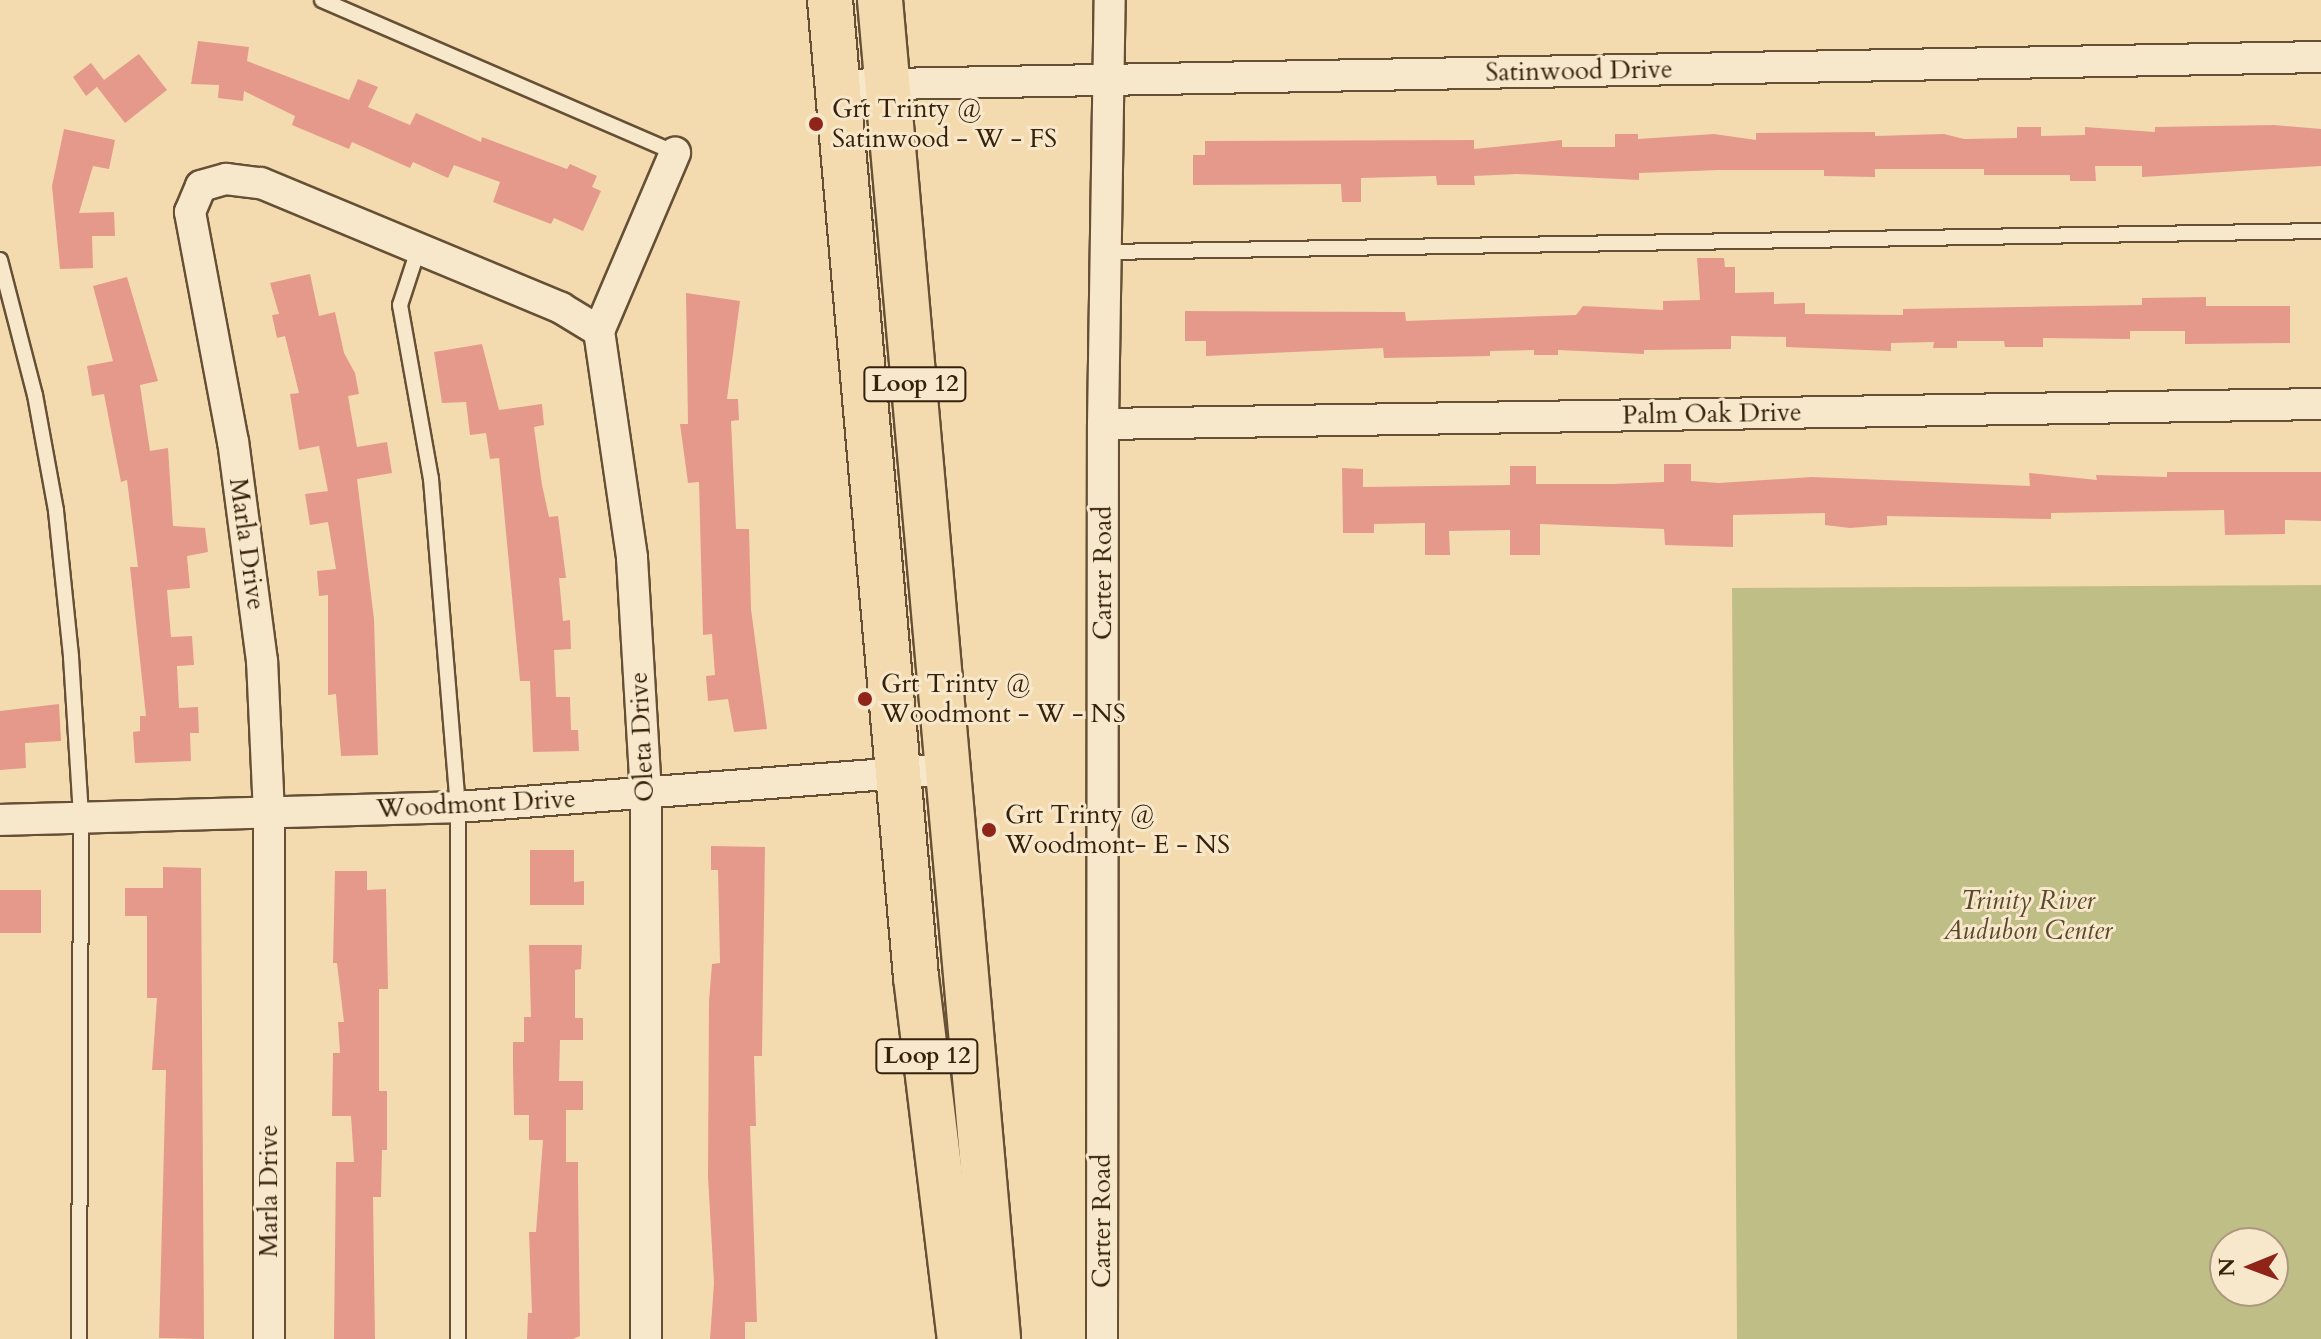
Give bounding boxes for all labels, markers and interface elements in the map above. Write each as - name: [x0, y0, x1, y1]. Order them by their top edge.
- street label: Satinwood Drive: [1485, 54, 1673, 88]
- place label: Grt Trinty @ Satinwood - W - FS: [832, 93, 1057, 154]
- marker: Grt Trinty @ Satinwood - W - FS: [807, 115, 825, 133]
- road number: Loop 12: [863, 364, 967, 404]
- street label: Palm Oak Drive: [1622, 397, 1802, 431]
- street label: Marla Drive: [222, 476, 272, 612]
- street label: Carter Road: [1087, 506, 1119, 640]
- place label: Grt Trinty @ Woodmont - W - NS: [881, 668, 1126, 730]
- street label: Oleta Drive: [623, 671, 661, 803]
- marker: Grt Trinty @ Woodmont - W - NS: [856, 690, 874, 708]
- street label: Woodmont Drive: [376, 783, 576, 825]
- place label: Grt Trinty @ Woodmont- E - NS: [1005, 799, 1230, 860]
- marker: Grt Trinty @ Woodmont- E - NS: [980, 821, 998, 839]
- park label: Trinity River Audubon Center: [1943, 885, 2113, 946]
- road number: Loop 12: [875, 1036, 979, 1076]
- street label: Marla Drive: [253, 1125, 285, 1257]
- street label: Carter Road: [1086, 1154, 1118, 1288]
- north arrow: [2209, 1227, 2289, 1307]
- text: N: [2212, 1258, 2242, 1277]

